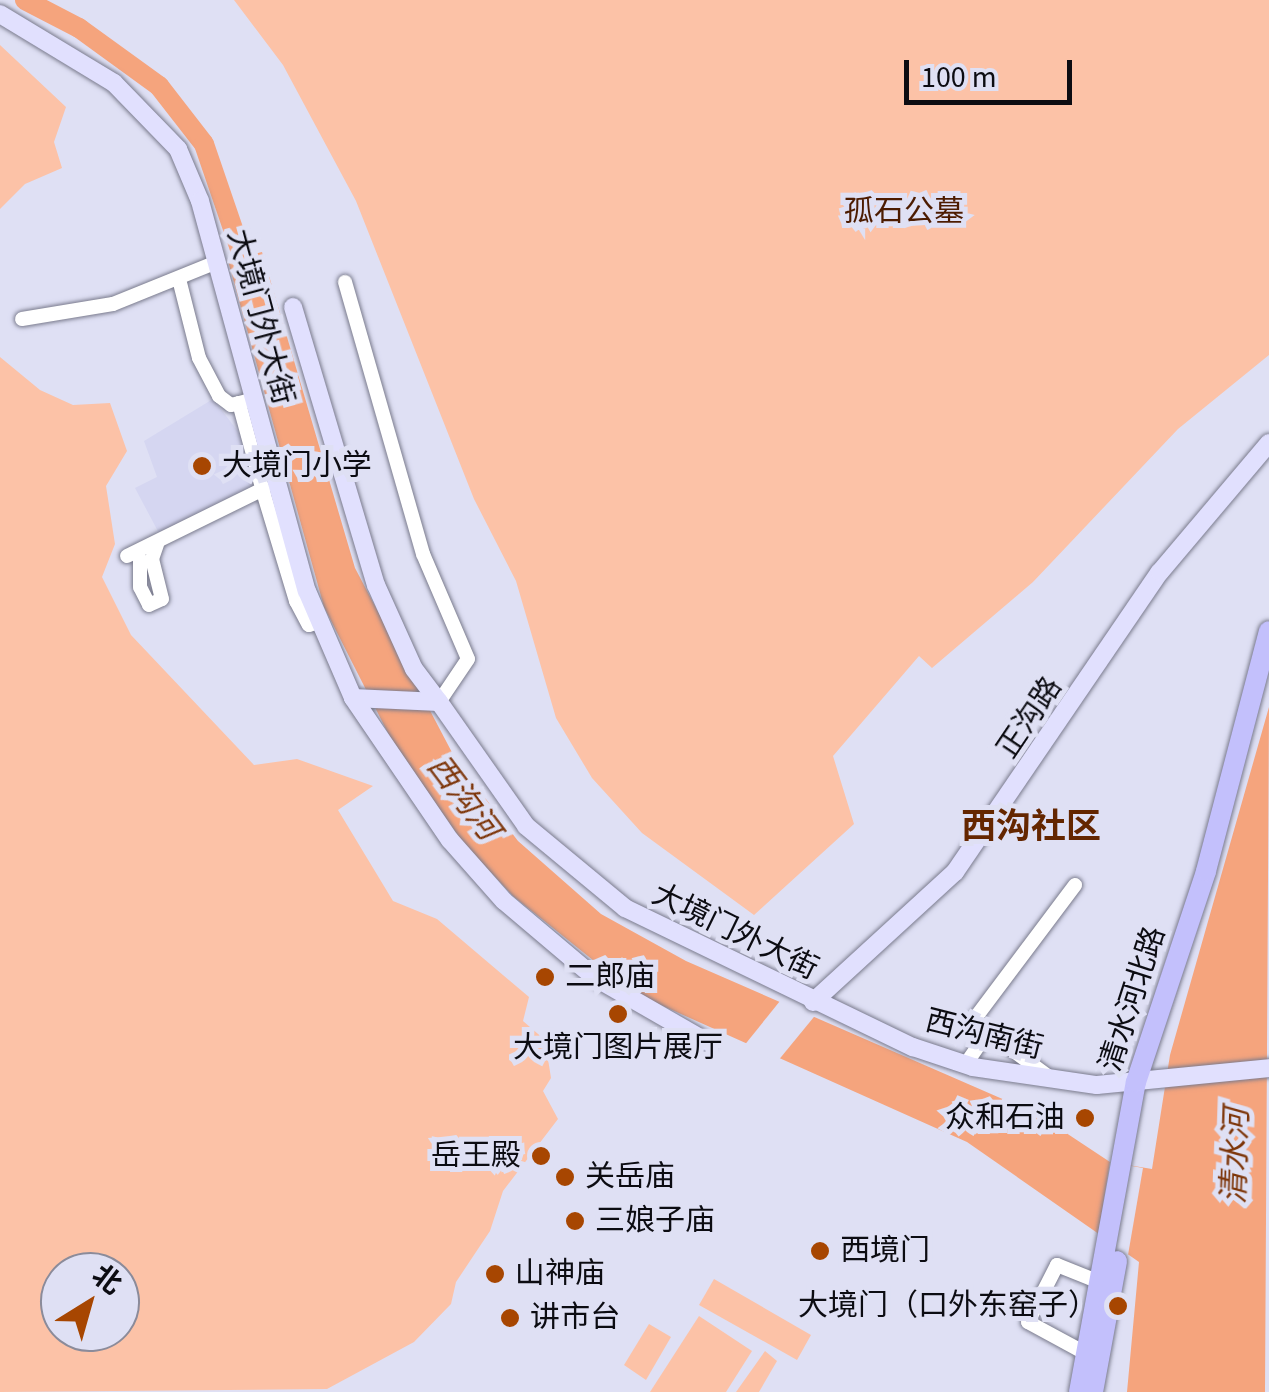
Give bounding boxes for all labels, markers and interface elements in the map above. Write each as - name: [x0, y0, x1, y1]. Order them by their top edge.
- scale bar: [909, 40, 1076, 102]
- text: 100 m: [921, 56, 997, 99]
- park label: 孤石公墓: [844, 194, 964, 230]
- street label: 大境门外大街: [219, 225, 301, 409]
- place label: 大境门小学: [222, 448, 372, 484]
- marker: 大境门小学: [191, 455, 213, 477]
- street label: 正沟路: [990, 671, 1070, 765]
- water label: 西沟河: [419, 748, 507, 848]
- district label: 西沟社区: [961, 806, 1101, 848]
- street label: 大境门外大街: [646, 876, 824, 988]
- street label: 清水河北路: [1093, 922, 1173, 1076]
- place label: 二郎庙: [565, 959, 655, 995]
- marker: 二郎庙: [534, 966, 556, 988]
- marker: 大境门图片展厅: [607, 1003, 629, 1025]
- street label: 西沟南街: [921, 1003, 1047, 1067]
- place label: 大境门图片展厅: [513, 1030, 723, 1066]
- place label: 众和石油: [945, 1100, 1065, 1136]
- marker: 众和石油: [1074, 1107, 1096, 1129]
- water label: 清水河: [1215, 1107, 1257, 1205]
- place label: 岳王殿: [431, 1138, 521, 1174]
- marker: 岳王殿: [530, 1145, 552, 1167]
- place label: 关岳庙: [585, 1159, 675, 1195]
- marker: 关岳庙: [554, 1166, 576, 1188]
- place label: 三娘子庙: [595, 1203, 715, 1239]
- marker: 三娘子庙: [564, 1210, 586, 1232]
- place label: 西境门: [840, 1233, 930, 1269]
- marker: 西境门: [809, 1240, 831, 1262]
- north arrow: [40, 1252, 140, 1352]
- text: 北: [84, 1255, 130, 1304]
- place label: 山神庙: [515, 1256, 605, 1292]
- marker: 山神庙: [484, 1263, 506, 1285]
- place label: 大境门（口外东窑子）: [798, 1288, 1098, 1324]
- marker: 大境门（口外东窑子）: [1107, 1295, 1129, 1317]
- place label: 讲市台: [530, 1300, 620, 1336]
- marker: 讲市台: [499, 1307, 521, 1329]

